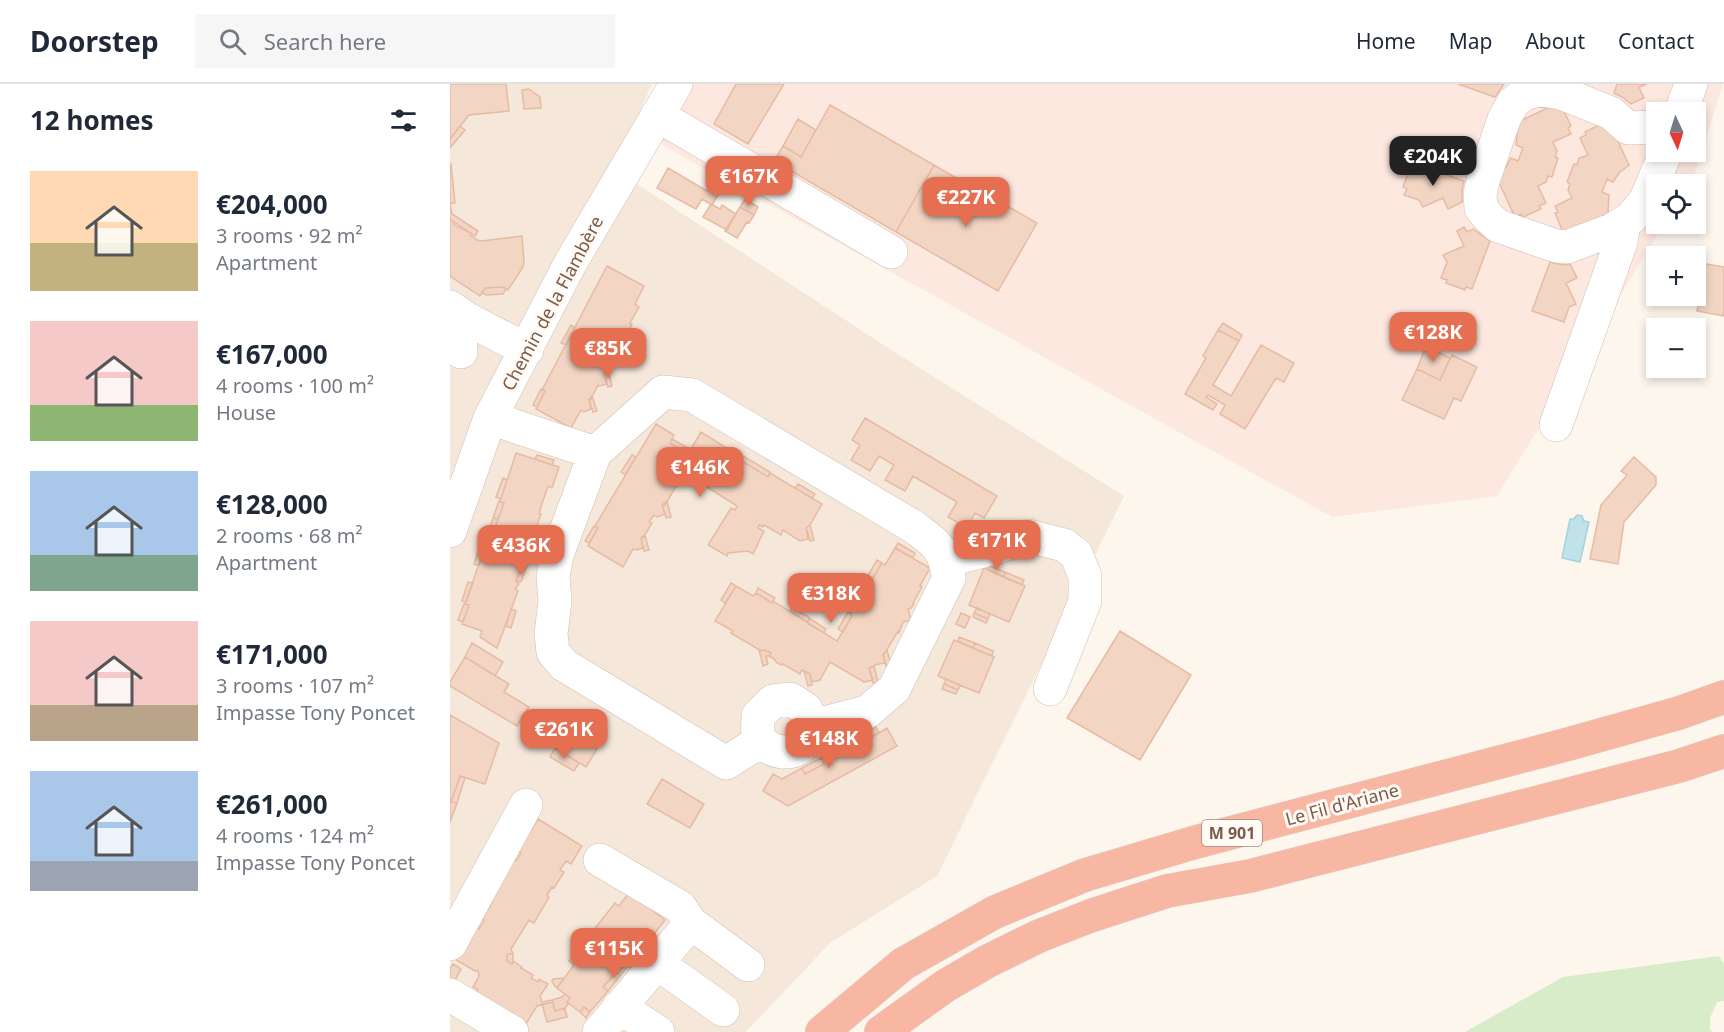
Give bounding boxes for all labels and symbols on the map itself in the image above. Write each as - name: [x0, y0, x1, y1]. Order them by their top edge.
- north arrow: [1646, 102, 1706, 162]
- pin: €204K: [1391, 136, 1475, 187]
- pin: €167K: [707, 156, 791, 207]
- pin: €227K: [924, 177, 1008, 228]
- street label: Chemin de la Flambère: [496, 211, 608, 395]
- pin: €128K: [1391, 312, 1475, 363]
- pin: €85K: [572, 328, 644, 379]
- pin: €146K: [658, 447, 742, 498]
- pin: €171K: [955, 520, 1039, 571]
- pin: €436K: [479, 525, 563, 576]
- pin: €318K: [789, 573, 873, 624]
- pin: €261K: [522, 709, 606, 760]
- pin: €148K: [787, 718, 871, 769]
- street label: Le Fil d'Ariane: [1283, 777, 1401, 831]
- road number: M 901: [1202, 820, 1262, 846]
- pin: €115K: [572, 928, 656, 979]

